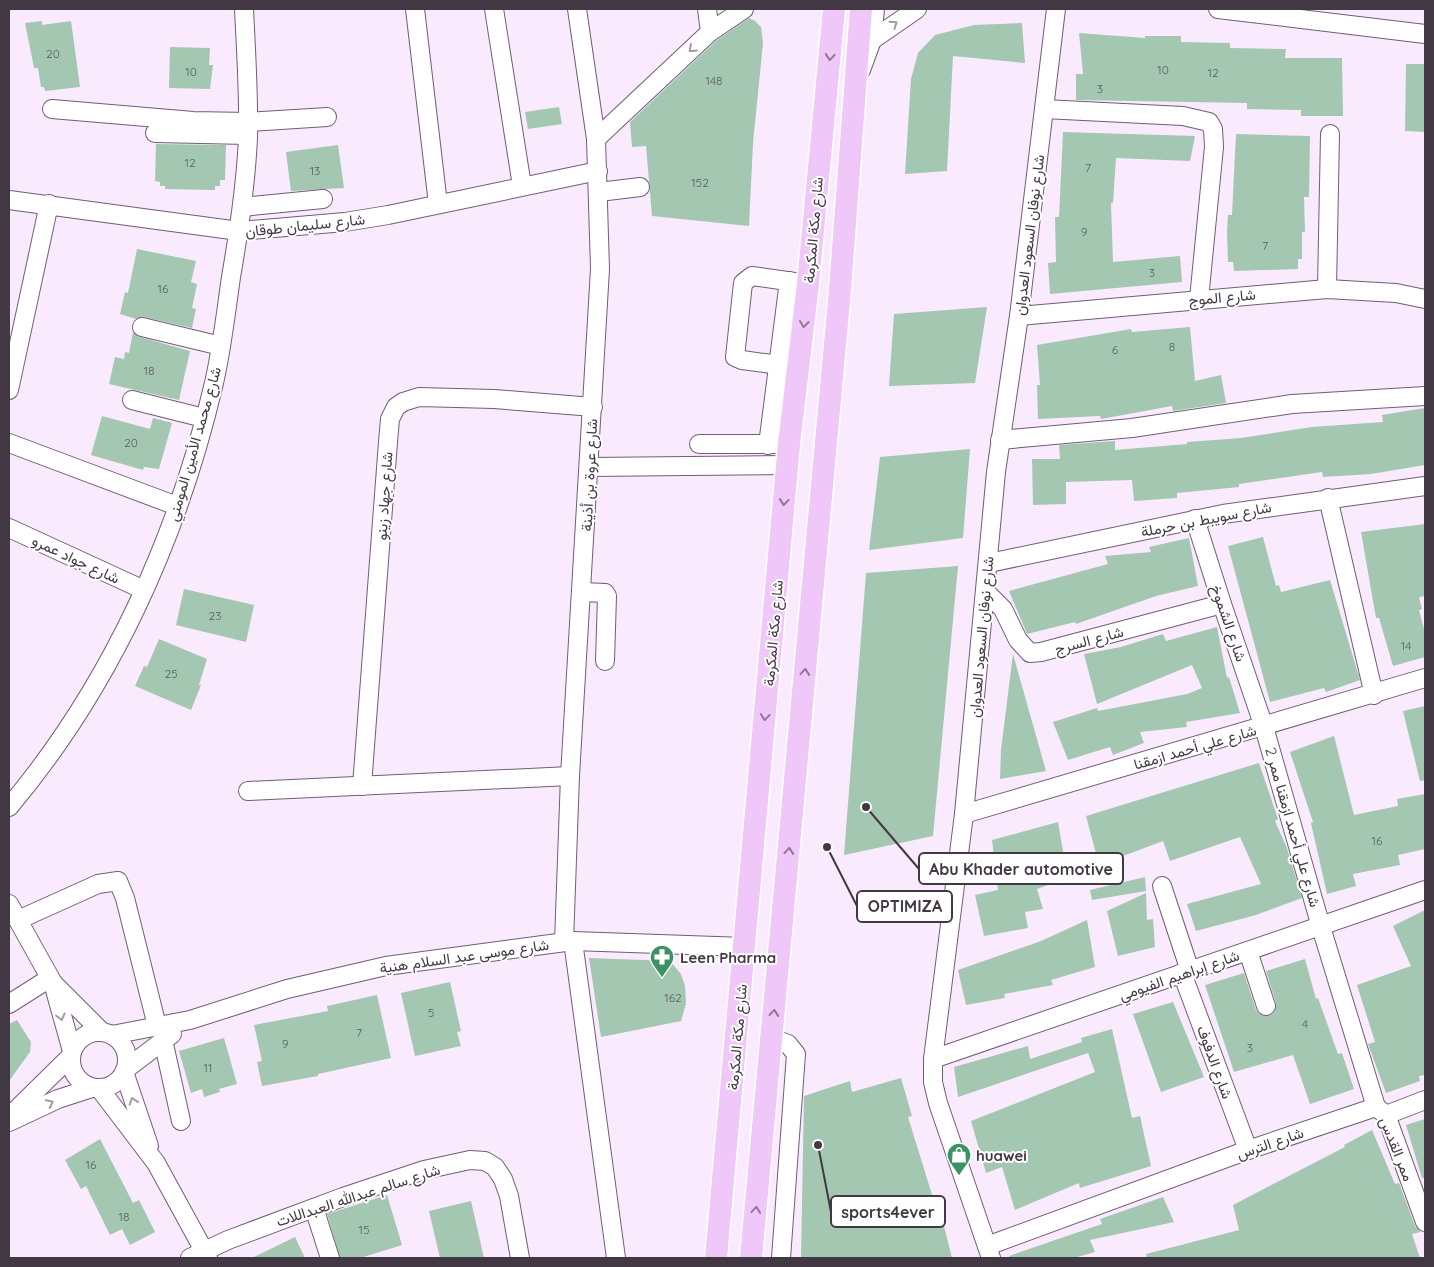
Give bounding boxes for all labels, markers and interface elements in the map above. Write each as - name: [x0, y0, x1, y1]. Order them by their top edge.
- one-way arrow: [888, 21, 898, 30]
- one-way arrow: [689, 43, 698, 52]
- house number: 20: [46, 46, 60, 61]
- one-way arrow: [824, 54, 835, 62]
- house number: 10: [1157, 62, 1169, 77]
- house number: 10: [185, 64, 197, 79]
- house number: 12: [1207, 65, 1219, 80]
- house number: 148: [705, 73, 723, 88]
- house number: 3: [1097, 81, 1103, 96]
- street label: شارع نوفان السعود العدوان: [1010, 153, 1050, 317]
- house number: 12: [184, 155, 196, 170]
- house number: 7: [1085, 160, 1091, 175]
- house number: 13: [310, 163, 320, 178]
- house number: 152: [691, 175, 709, 190]
- street label: شارع مكة المكرمة: [799, 176, 829, 284]
- street label: شارع سليمان طوقان: [244, 209, 366, 243]
- house number: 9: [1081, 224, 1088, 239]
- house number: 7: [1262, 238, 1268, 253]
- house number: 3: [1149, 265, 1155, 280]
- house number: 16: [158, 281, 169, 296]
- street label: شارع الموج: [1188, 285, 1257, 311]
- one-way arrow: [799, 320, 810, 328]
- house number: 8: [1169, 339, 1175, 354]
- house number: 6: [1112, 342, 1119, 357]
- house number: 18: [144, 363, 154, 378]
- street label: شارع محمد الأمين المومني: [163, 364, 229, 525]
- street label: شارع عروة بن أذينة: [577, 418, 603, 532]
- house number: 20: [124, 435, 138, 450]
- street label: شارع جهاد زينو: [371, 451, 399, 541]
- street label: شارع سويبط بن حرملة: [1139, 497, 1274, 543]
- one-way arrow: [779, 499, 790, 507]
- street label: شارع جواد عمرو: [28, 530, 123, 589]
- street label: شارع نوفان السعود العدوان: [964, 555, 1000, 719]
- street label: شارع مكة المكرمة: [759, 579, 789, 687]
- street label: شارع الشموخ: [1205, 582, 1251, 665]
- house number: 23: [209, 608, 221, 623]
- street label: شارع السرج: [1052, 622, 1126, 660]
- house number: 14: [1401, 638, 1411, 653]
- house number: 25: [164, 666, 178, 681]
- one-way arrow: [799, 668, 810, 676]
- one-way arrow: [760, 713, 771, 721]
- street label: شارع علي أحمد ازمقنا: [1131, 720, 1260, 777]
- street label: شارع علي أحمد ازمقنا ممر 2: [1257, 745, 1325, 911]
- house number: 16: [1372, 833, 1383, 848]
- one-way arrow: [783, 847, 794, 855]
- callout: Abu Khader automotive: [919, 853, 1123, 884]
- text: Abu Khader automotive: [929, 859, 1113, 879]
- callout: OPTIMIZA: [857, 891, 952, 922]
- text: OPTIMIZA: [868, 896, 943, 916]
- street label: شارع موسى عبد السلام هنية: [378, 935, 550, 979]
- pharmacy icon: Leen Pharma: [649, 944, 675, 978]
- street label: شارع إبراهيم الفيومي: [1116, 945, 1243, 1008]
- place label: Leen Pharma: [680, 948, 776, 967]
- street label: شارع مكة المكرمة: [723, 983, 753, 1091]
- house number: 162: [664, 990, 682, 1005]
- house number: 5: [428, 1005, 434, 1020]
- one-way arrow: [768, 1009, 779, 1017]
- one-way arrow: [56, 1013, 66, 1021]
- house number: 4: [1302, 1016, 1308, 1031]
- street label: شارع الدفوف: [1191, 1023, 1237, 1102]
- house number: 7: [356, 1025, 362, 1040]
- house number: 9: [282, 1036, 289, 1051]
- house number: 3: [1247, 1040, 1253, 1055]
- house number: 11: [204, 1060, 212, 1075]
- one-way arrow: [129, 1097, 139, 1106]
- one-way arrow: [45, 1099, 54, 1109]
- street label: ممر القدس: [1375, 1114, 1418, 1184]
- street label: شارع الترس: [1234, 1123, 1307, 1165]
- shop icon: huawei: [946, 1142, 972, 1176]
- place label: huawei: [976, 1146, 1027, 1165]
- house number: 16: [86, 1157, 97, 1172]
- street label: شارع سالم عبدالله العبداللات: [274, 1159, 443, 1232]
- callout: sports4ever: [831, 1196, 945, 1227]
- text: sports4ever: [841, 1202, 935, 1222]
- one-way arrow: [750, 1205, 761, 1213]
- house number: 18: [119, 1209, 129, 1224]
- house number: 15: [359, 1222, 369, 1237]

